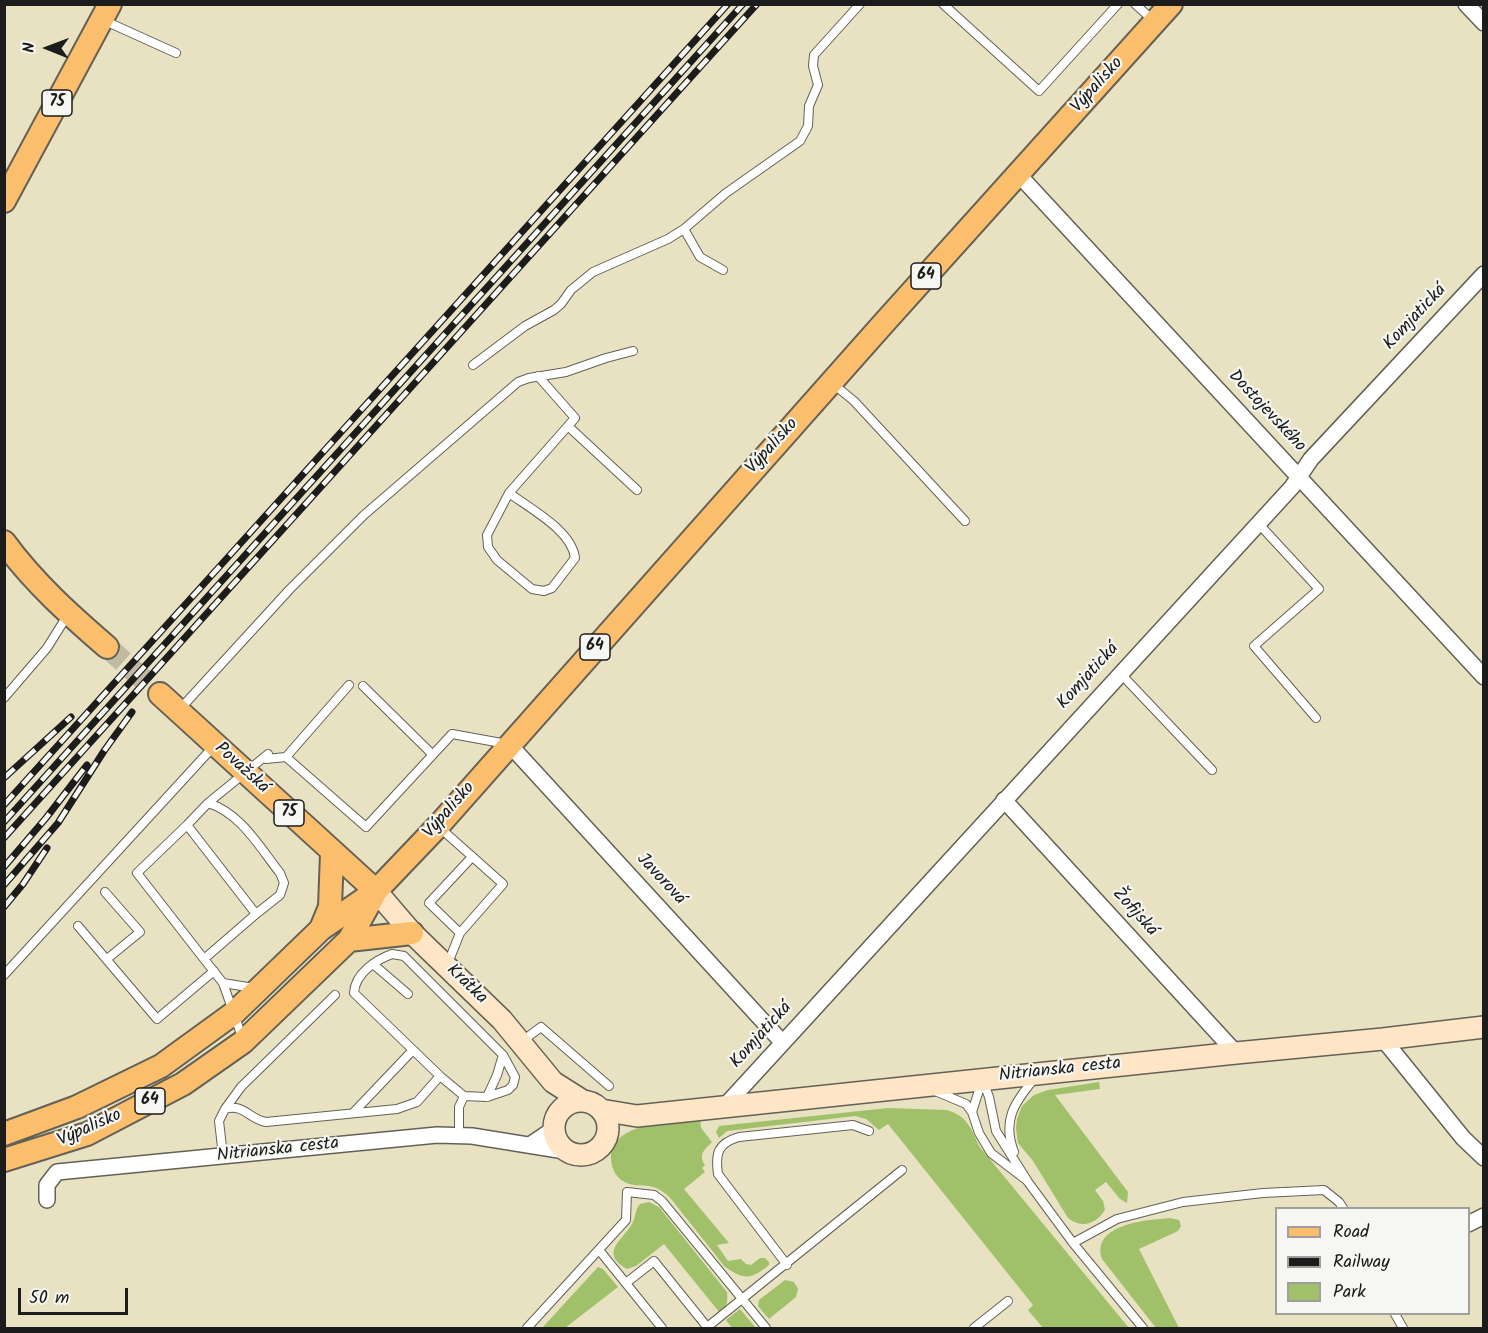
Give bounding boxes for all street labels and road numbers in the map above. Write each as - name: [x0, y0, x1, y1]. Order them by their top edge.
- street label: Výpalisko: [1067, 53, 1129, 119]
- road number: 75: [42, 90, 72, 116]
- road number: 64: [911, 263, 941, 289]
- street label: Komjatická: [1380, 281, 1452, 355]
- street label: Dostojevského: [1222, 366, 1310, 458]
- street label: Výpalisko: [742, 414, 804, 480]
- road number: 64: [580, 634, 610, 660]
- street label: Komjatická: [1053, 639, 1125, 715]
- street label: Považská: [209, 739, 273, 799]
- street label: Výpalisko: [420, 778, 480, 844]
- road number: 75: [274, 800, 304, 826]
- street label: Javorová: [631, 850, 689, 910]
- street label: Žofijská: [1107, 884, 1161, 942]
- street label: Krátka: [441, 960, 491, 1010]
- street label: Komjatická: [726, 998, 798, 1074]
- street label: Nitrianska cesta: [998, 1054, 1122, 1088]
- road number: 64: [135, 1088, 165, 1114]
- street label: Výpalisko: [55, 1105, 125, 1153]
- street label: Nitrianska cesta: [216, 1134, 340, 1168]

